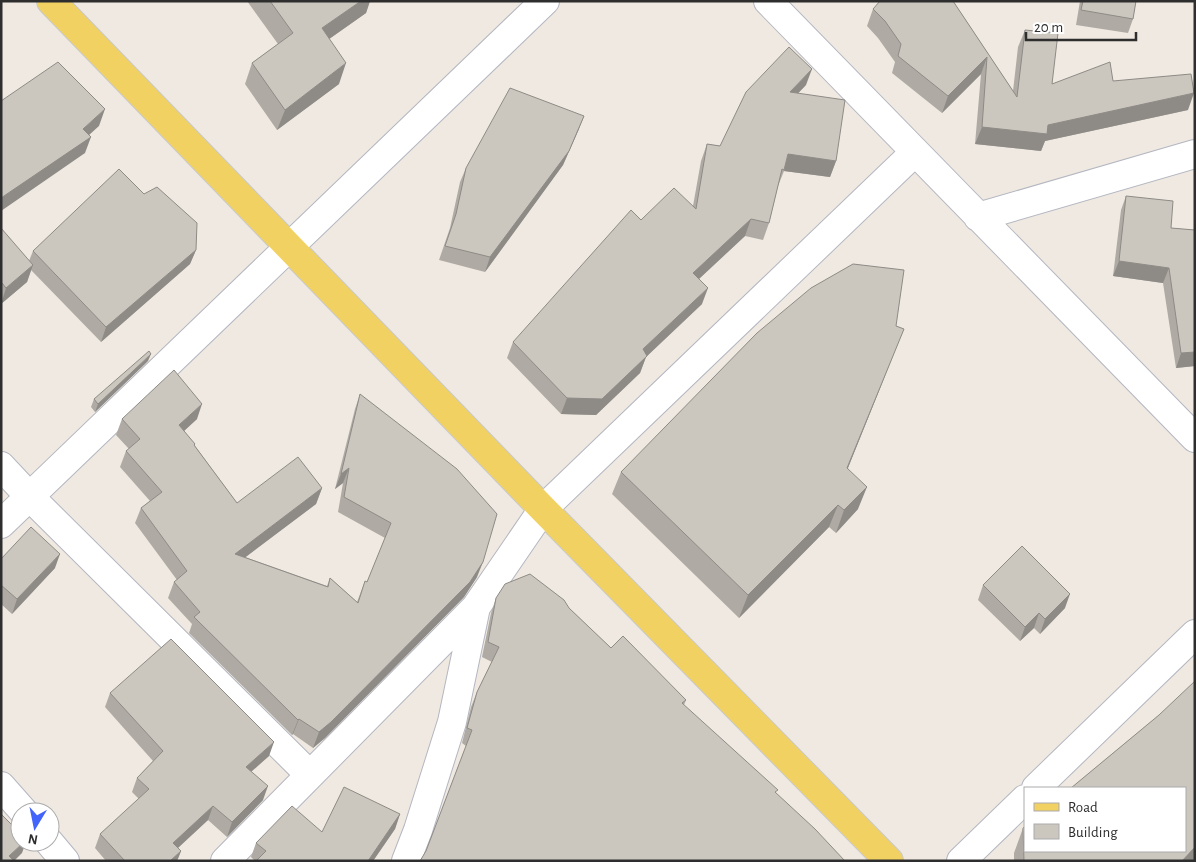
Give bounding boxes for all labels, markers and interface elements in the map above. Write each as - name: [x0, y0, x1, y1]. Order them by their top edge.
- scale bar: [1026, 10, 1136, 42]
- text: 20 m: [1034, 20, 1063, 35]
- legend: [1024, 787, 1186, 852]
- text: Road: [1068, 800, 1098, 815]
- north arrow: [10, 802, 60, 852]
- text: Building: [1068, 825, 1118, 840]
- text: N: [27, 831, 39, 847]

